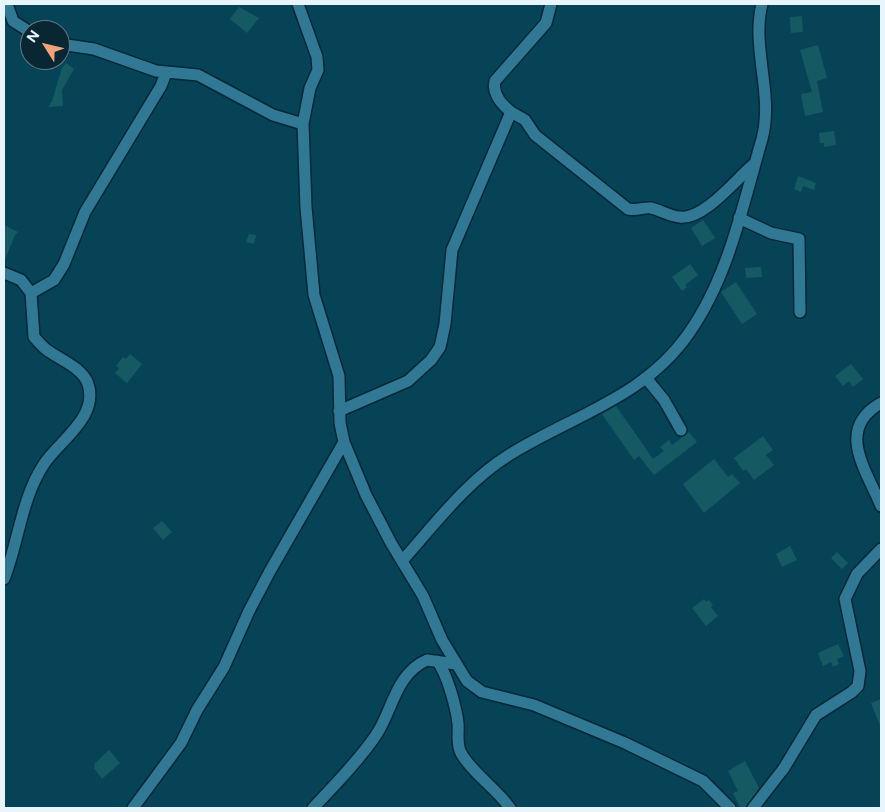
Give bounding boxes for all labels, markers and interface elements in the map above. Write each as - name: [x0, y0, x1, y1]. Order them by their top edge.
- north arrow: [20, 20, 70, 70]
- text: N: [23, 27, 43, 46]

